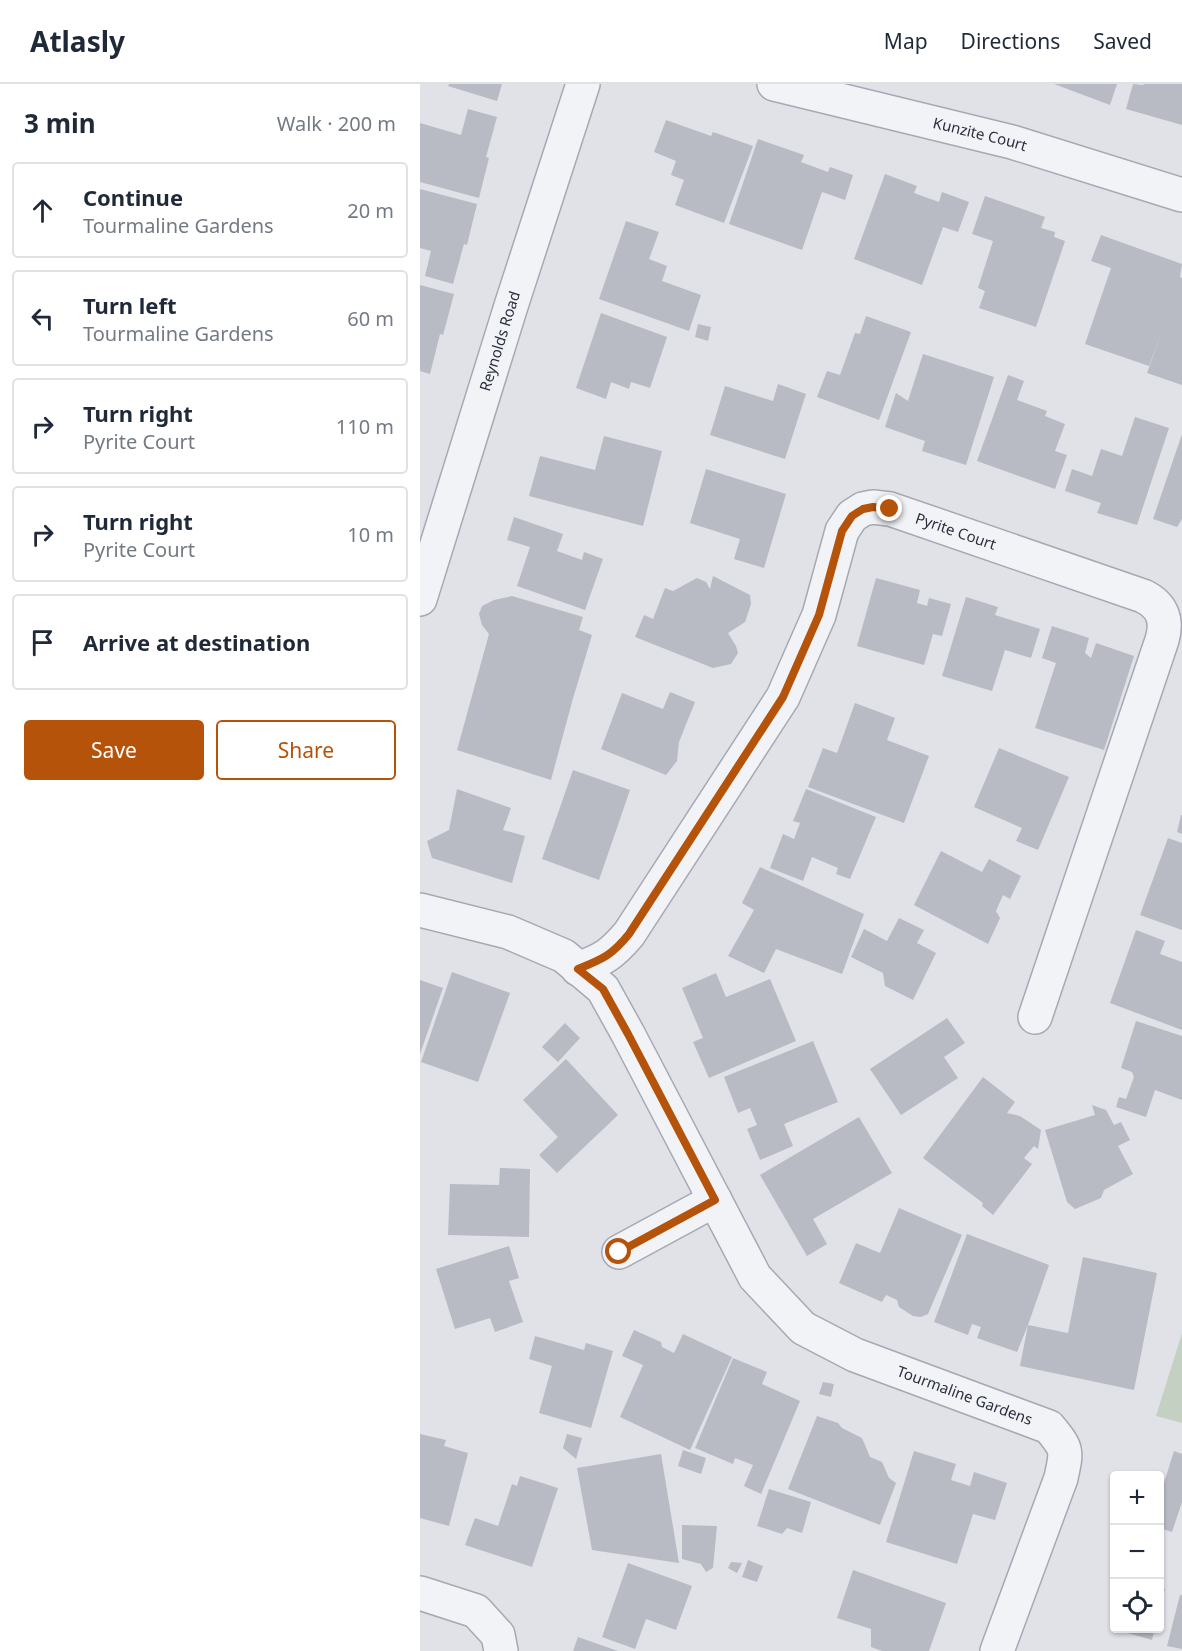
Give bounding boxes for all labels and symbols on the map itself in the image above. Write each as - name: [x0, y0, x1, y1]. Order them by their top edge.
- street label: Kunzite Court: [931, 112, 1030, 155]
- street label: Reynolds Road: [474, 288, 524, 393]
- route end: [876, 495, 902, 521]
- street label: Pyrite Court: [913, 508, 1000, 554]
- route start: [605, 1238, 631, 1264]
- street label: Tourmaline Gardens: [894, 1360, 1036, 1429]

